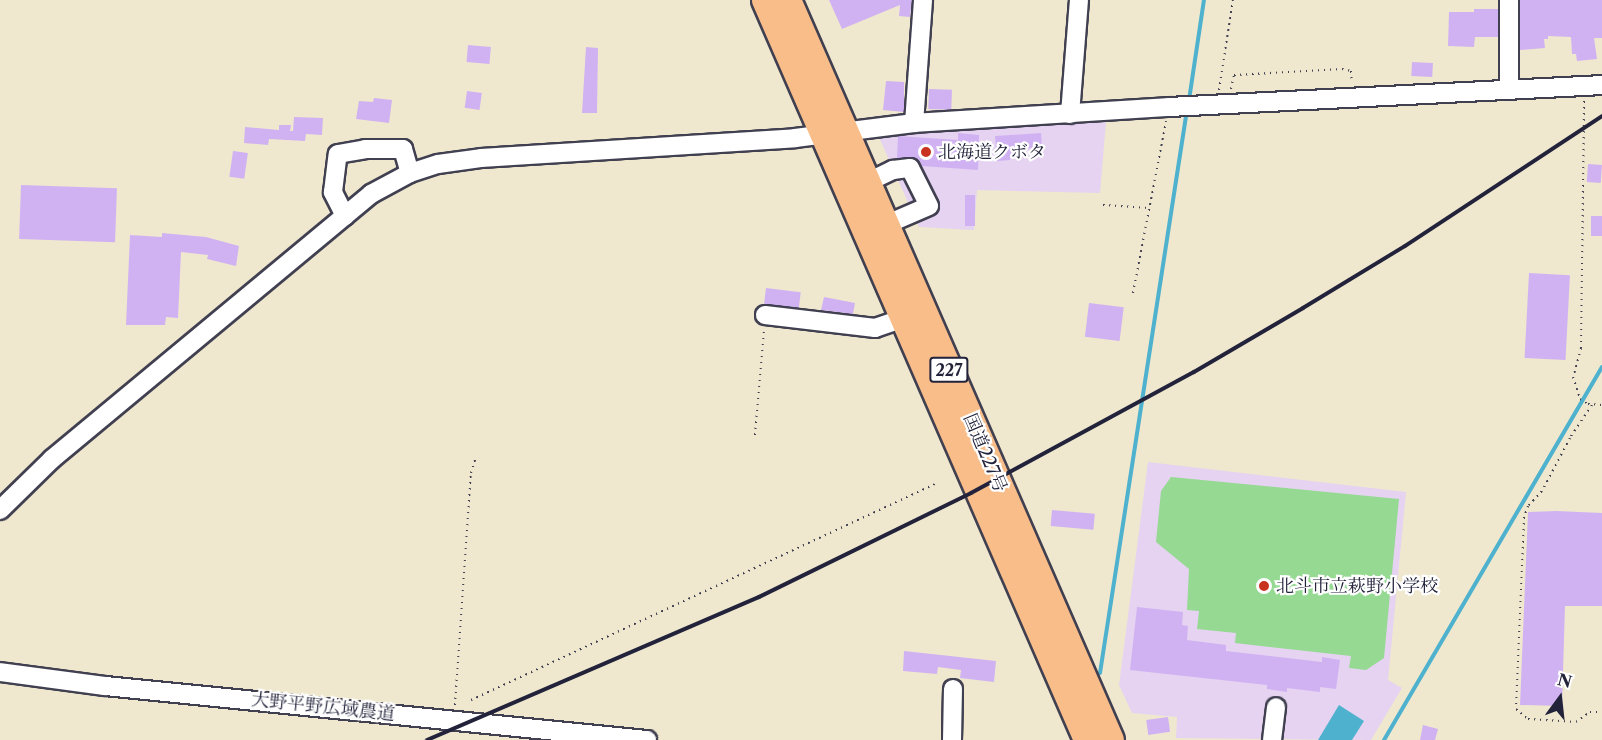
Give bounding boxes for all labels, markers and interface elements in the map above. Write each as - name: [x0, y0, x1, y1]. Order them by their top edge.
- place label: 北海道クボタ: [938, 141, 1046, 163]
- marker: 北海道クボタ: [919, 145, 933, 159]
- road number: 227: [928, 357, 970, 383]
- street label: 国道227号: [959, 410, 1011, 496]
- place label: 北斗市立萩野小学校: [1276, 575, 1438, 597]
- marker: 北斗市立萩野小学校: [1257, 579, 1271, 593]
- north arrow: [1530, 668, 1590, 728]
- text: N: [1555, 669, 1574, 692]
- street label: 大野平野広域農道: [250, 689, 396, 725]

